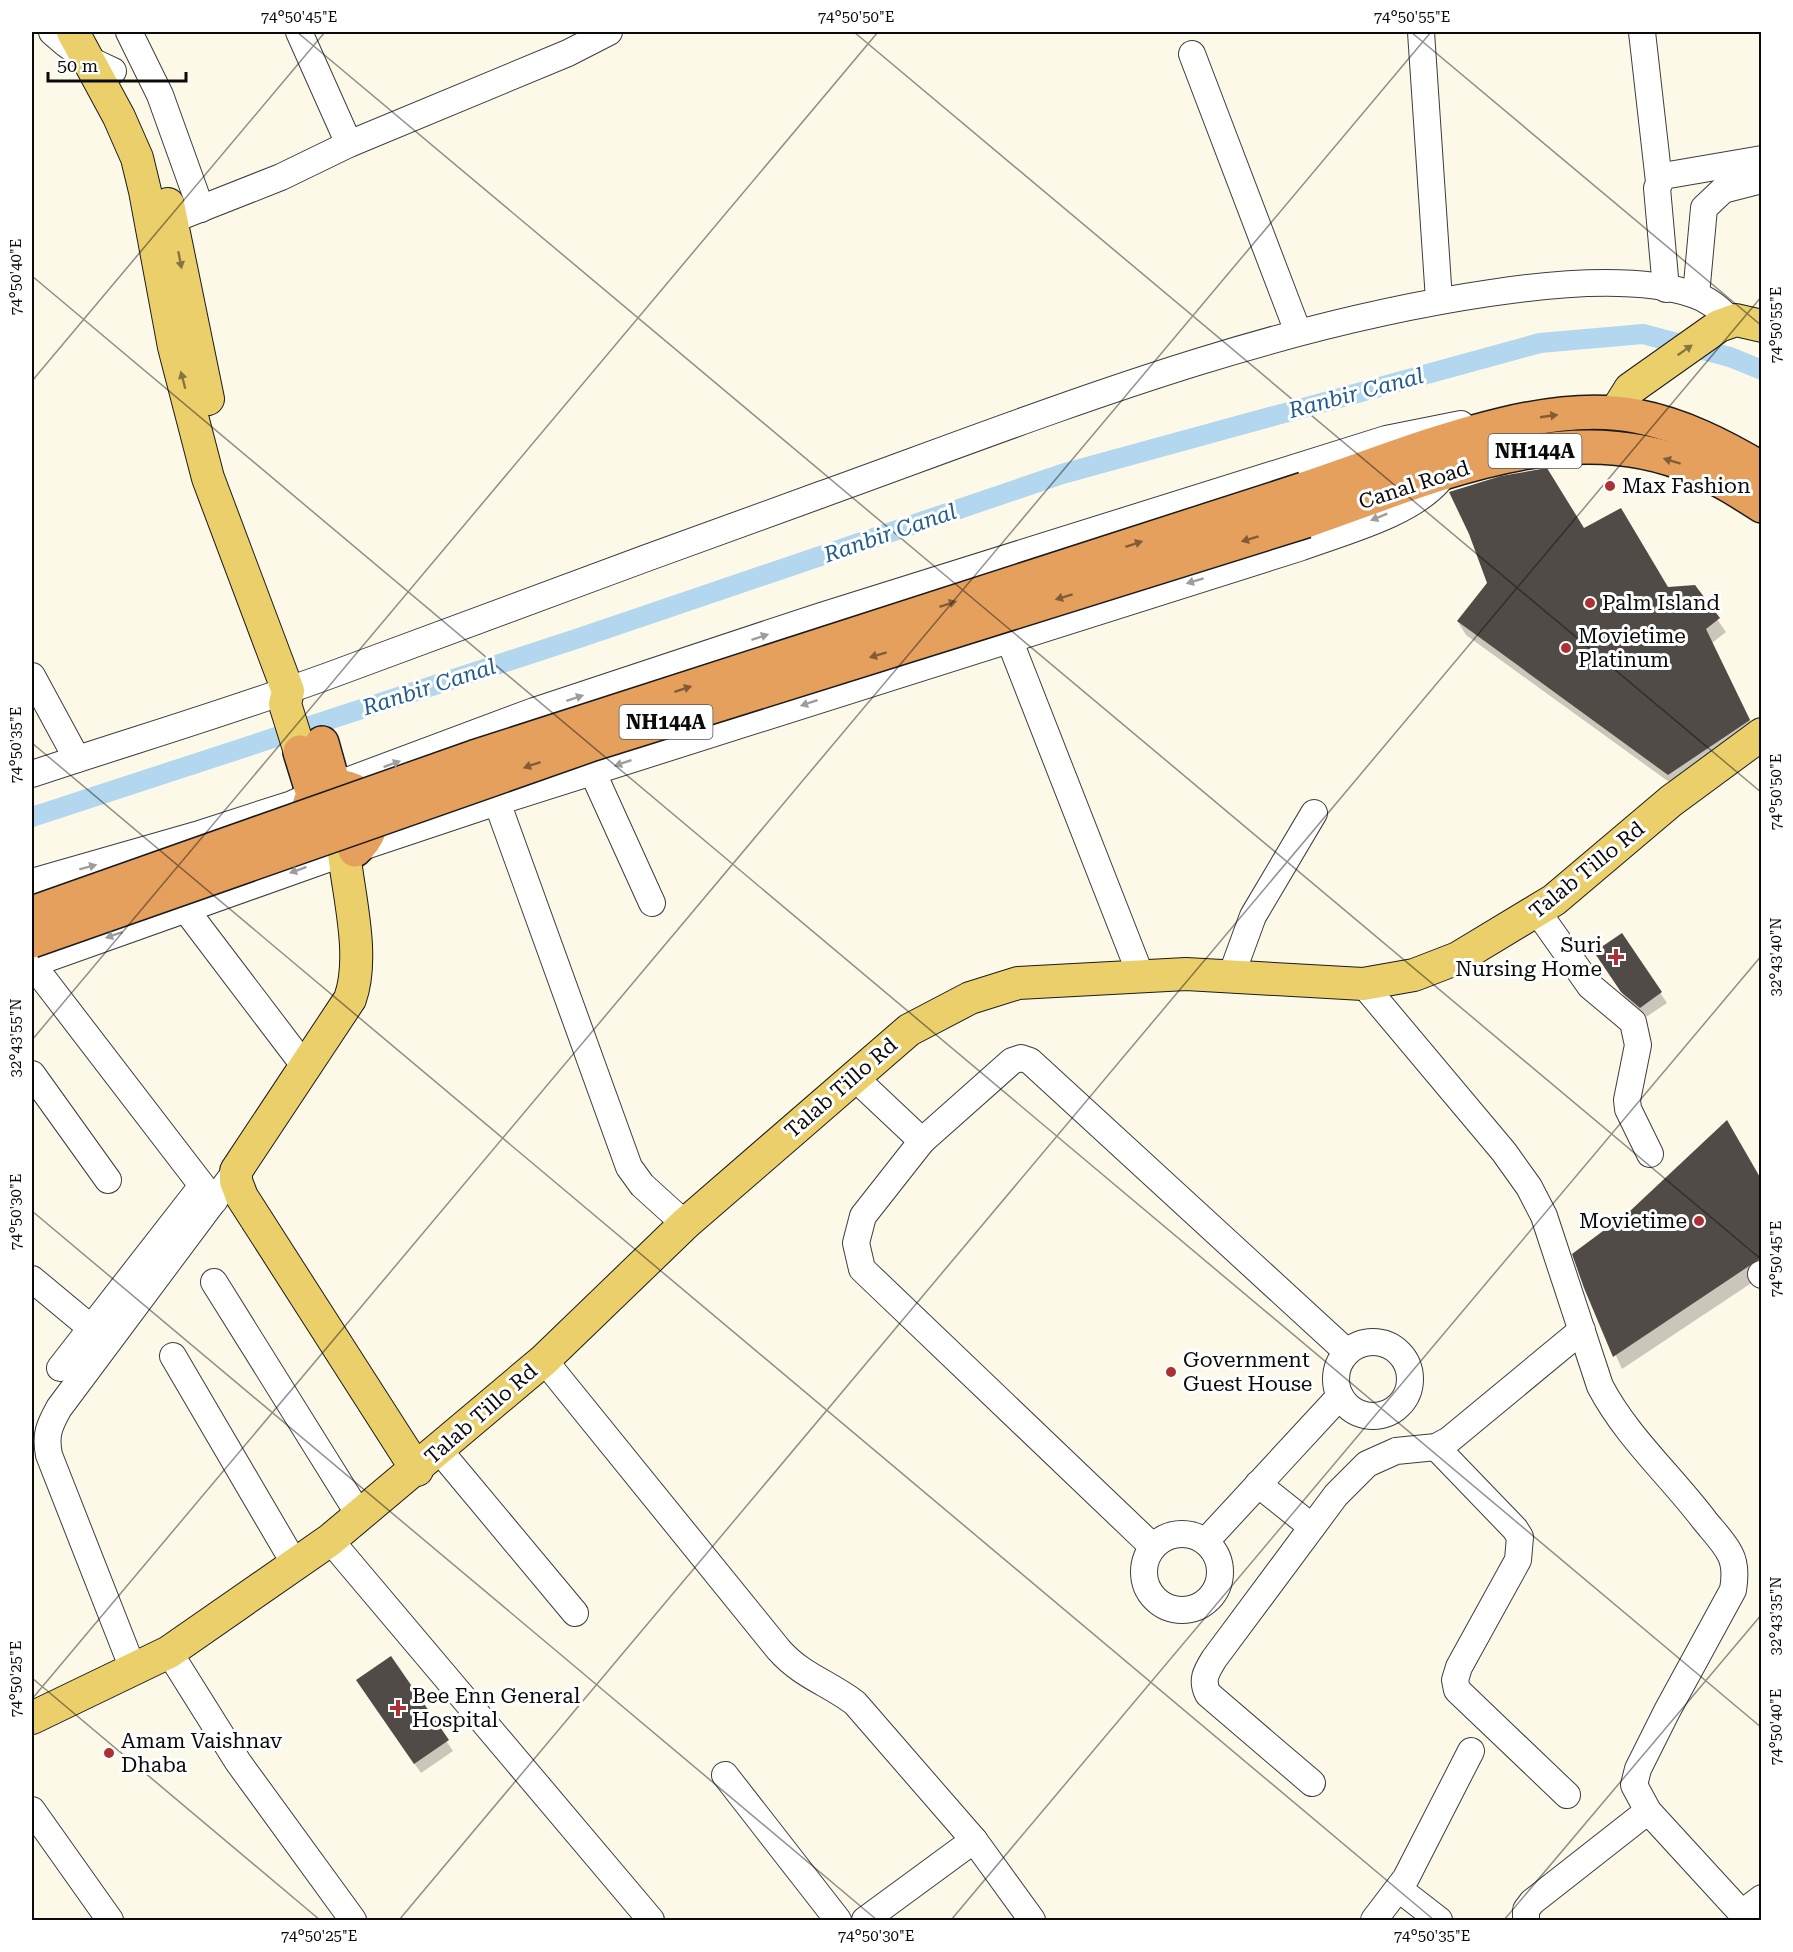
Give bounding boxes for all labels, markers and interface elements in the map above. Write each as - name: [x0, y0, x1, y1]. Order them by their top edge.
- text: 74°50'45"E: [261, 8, 337, 26]
- text: 74°50'50"E: [818, 8, 894, 26]
- text: 74°50'55"E: [1374, 8, 1450, 26]
- scale bar: [48, 45, 186, 83]
- text: 50 m: [57, 55, 98, 76]
- text: 74°50'40"E: [7, 239, 25, 315]
- one-way arrow: [176, 251, 185, 270]
- text: 74°50'55"E: [1767, 287, 1785, 363]
- one-way arrow: [1677, 345, 1693, 356]
- water label: Ranbir Canal: [1285, 363, 1426, 423]
- one-way arrow: [177, 371, 187, 390]
- one-way arrow: [1540, 412, 1559, 421]
- road number: NH144A: [1488, 434, 1582, 468]
- street label: Canal Road: [1356, 456, 1473, 514]
- one-way arrow: [1663, 456, 1681, 465]
- place label: Max Fashion: [1622, 474, 1751, 498]
- marker: Max Fashion: [1603, 479, 1617, 493]
- water label: Ranbir Canal: [819, 499, 960, 568]
- one-way arrow: [1370, 512, 1388, 522]
- one-way arrow: [1241, 534, 1259, 544]
- one-way arrow: [1125, 539, 1143, 548]
- one-way arrow: [1186, 577, 1204, 586]
- place label: Palm Island: [1602, 591, 1721, 615]
- one-way arrow: [1055, 593, 1073, 602]
- marker: Palm Island: [1583, 596, 1597, 610]
- one-way arrow: [939, 599, 957, 608]
- place label: Movietime Platinum: [1578, 624, 1686, 672]
- one-way arrow: [751, 631, 769, 641]
- marker: Movietime Platinum: [1559, 641, 1573, 655]
- one-way arrow: [869, 651, 887, 660]
- water label: Ranbir Canal: [358, 654, 499, 721]
- one-way arrow: [674, 684, 692, 694]
- one-way arrow: [566, 693, 584, 702]
- one-way arrow: [800, 699, 818, 708]
- road number: NH144A: [620, 705, 712, 739]
- text: 74°50'35"E: [7, 707, 25, 783]
- text: 74°50'50"E: [1767, 754, 1785, 830]
- one-way arrow: [383, 759, 401, 769]
- one-way arrow: [614, 759, 632, 768]
- one-way arrow: [523, 761, 541, 771]
- street label: Talab Tillo Rd: [1525, 816, 1650, 924]
- one-way arrow: [79, 861, 97, 871]
- one-way arrow: [289, 866, 307, 875]
- text: 32°43'40"N: [1767, 917, 1785, 997]
- one-way arrow: [105, 931, 123, 941]
- place label: Suri Nursing Home: [1455, 933, 1602, 981]
- marker: Suri Nursing Home: [1607, 948, 1625, 966]
- text: 32°43'55"N: [7, 998, 25, 1078]
- street label: Talab Tillo Rd: [780, 1033, 902, 1143]
- text: 74°50'30"E: [7, 1174, 25, 1250]
- place label: Movietime: [1579, 1209, 1687, 1233]
- marker: Movietime: [1692, 1214, 1706, 1228]
- text: 74°50'45"E: [1767, 1221, 1785, 1297]
- place label: Government Guest House: [1183, 1348, 1312, 1396]
- street label: Talab Tillo Rd: [420, 1359, 542, 1469]
- marker: Government Guest House: [1164, 1365, 1178, 1379]
- text: 32°43'35"N: [1767, 1576, 1785, 1656]
- text: 74°50'25"E: [7, 1641, 25, 1717]
- place label: Bee Enn General Hospital: [412, 1684, 581, 1732]
- text: 74°50'40"E: [1767, 1689, 1785, 1765]
- marker: Bee Enn General Hospital: [389, 1699, 407, 1717]
- place label: Amam Vaishnav Dhaba: [121, 1729, 283, 1777]
- marker: Amam Vaishnav Dhaba: [102, 1746, 116, 1760]
- text: 74°50'25"E: [281, 1927, 357, 1945]
- text: 74°50'30"E: [838, 1927, 914, 1945]
- text: 74°50'35"E: [1394, 1927, 1470, 1945]

